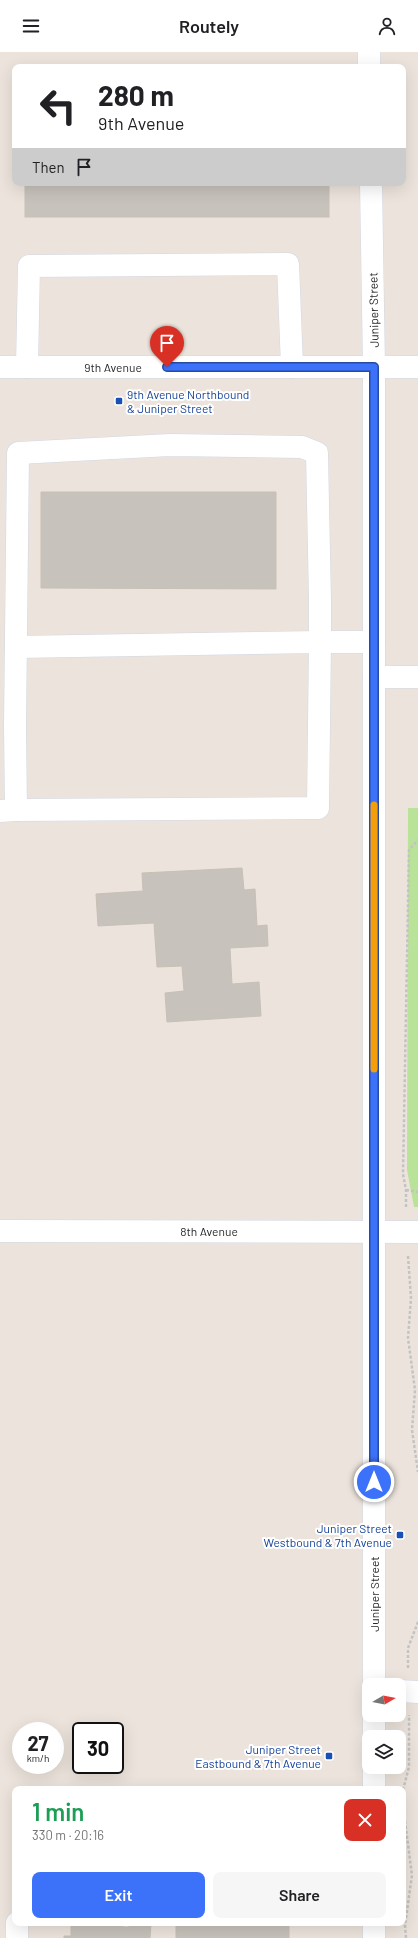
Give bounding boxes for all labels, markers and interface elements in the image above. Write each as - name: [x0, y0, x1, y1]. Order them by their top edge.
- icon: menu: [20, 15, 42, 37]
- text: Routely: [179, 15, 239, 37]
- icon: person: [376, 15, 398, 37]
- text: 280 m: [98, 78, 174, 112]
- icon: left: [32, 80, 84, 132]
- text: 9th Avenue: [98, 112, 184, 134]
- icon: arrive: [73, 156, 95, 178]
- text: Then: [32, 158, 65, 176]
- street label: Juniper Street: [365, 272, 381, 348]
- pin: [150, 326, 184, 367]
- icon: arrive: [156, 332, 178, 354]
- street label: 9th Avenue: [84, 360, 142, 374]
- place label: 9th Avenue Northbound & Juniper Street: [127, 387, 249, 415]
- marker: 9th Avenue Northbound & Juniper Street: [114, 396, 124, 406]
- street label: 8th Avenue: [180, 1224, 238, 1238]
- position arrow: [353, 1461, 395, 1503]
- place label: Juniper Street Westbound & 7th Avenue: [264, 1521, 392, 1549]
- marker: Juniper Street Westbound & 7th Avenue: [395, 1530, 405, 1540]
- street label: Juniper Street: [367, 1556, 381, 1632]
- north arrow: [362, 1678, 406, 1722]
- map controls: [362, 1678, 406, 1774]
- speed limit sign: 30: [72, 1722, 124, 1774]
- button: layers: [362, 1730, 406, 1774]
- text: 27: [27, 1731, 49, 1755]
- place label: Juniper Street Eastbound & 7th Avenue: [195, 1742, 321, 1770]
- marker: Juniper Street Eastbound & 7th Avenue: [324, 1751, 334, 1761]
- text: km/h: [27, 1752, 49, 1764]
- text: 1 min: [32, 1797, 84, 1826]
- button: close: [344, 1799, 386, 1841]
- text: 330 m · 20:16: [32, 1827, 104, 1843]
- button: Exit: [32, 1872, 205, 1918]
- button: Share: [213, 1872, 386, 1918]

